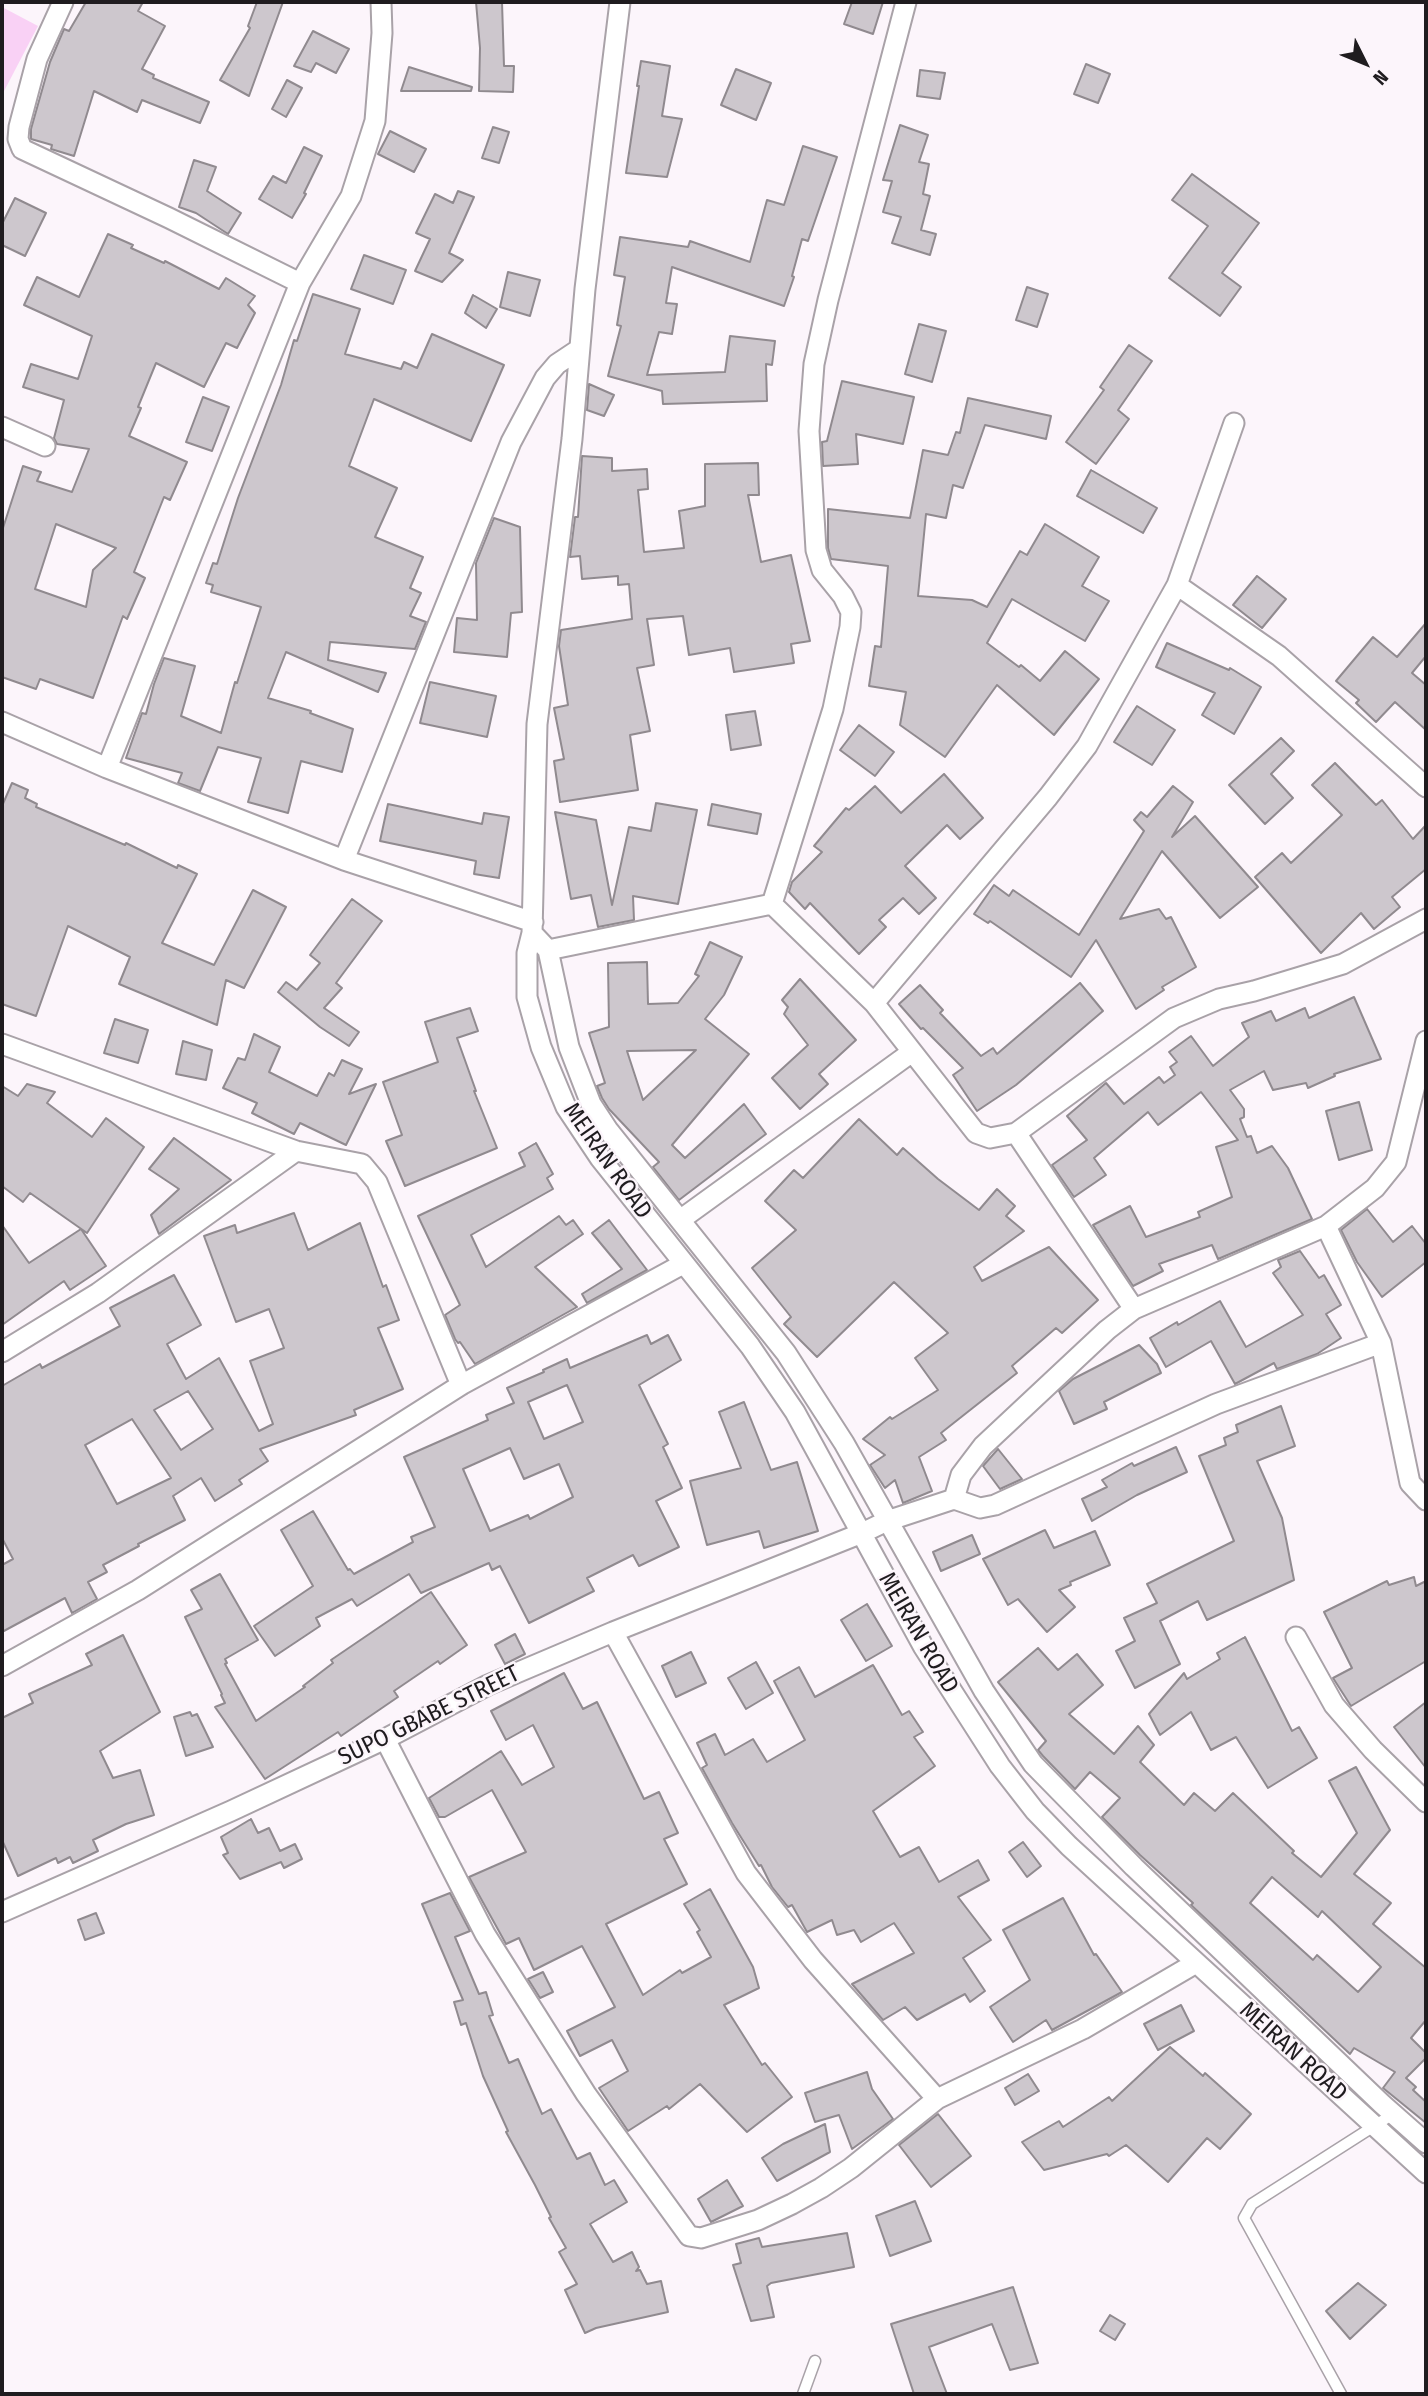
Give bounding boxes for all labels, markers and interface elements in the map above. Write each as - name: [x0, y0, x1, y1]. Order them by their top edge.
- north arrow: [1330, 28, 1400, 98]
- text: N: [1368, 66, 1393, 90]
- street label: MEIRAN ROAD: [557, 1098, 657, 1224]
- street label: MEIRAN ROAD: [872, 1567, 964, 1699]
- street label: SUPO GBABE STREET: [334, 1660, 524, 1772]
- street label: MEIRAN ROAD: [1233, 1996, 1353, 2108]

